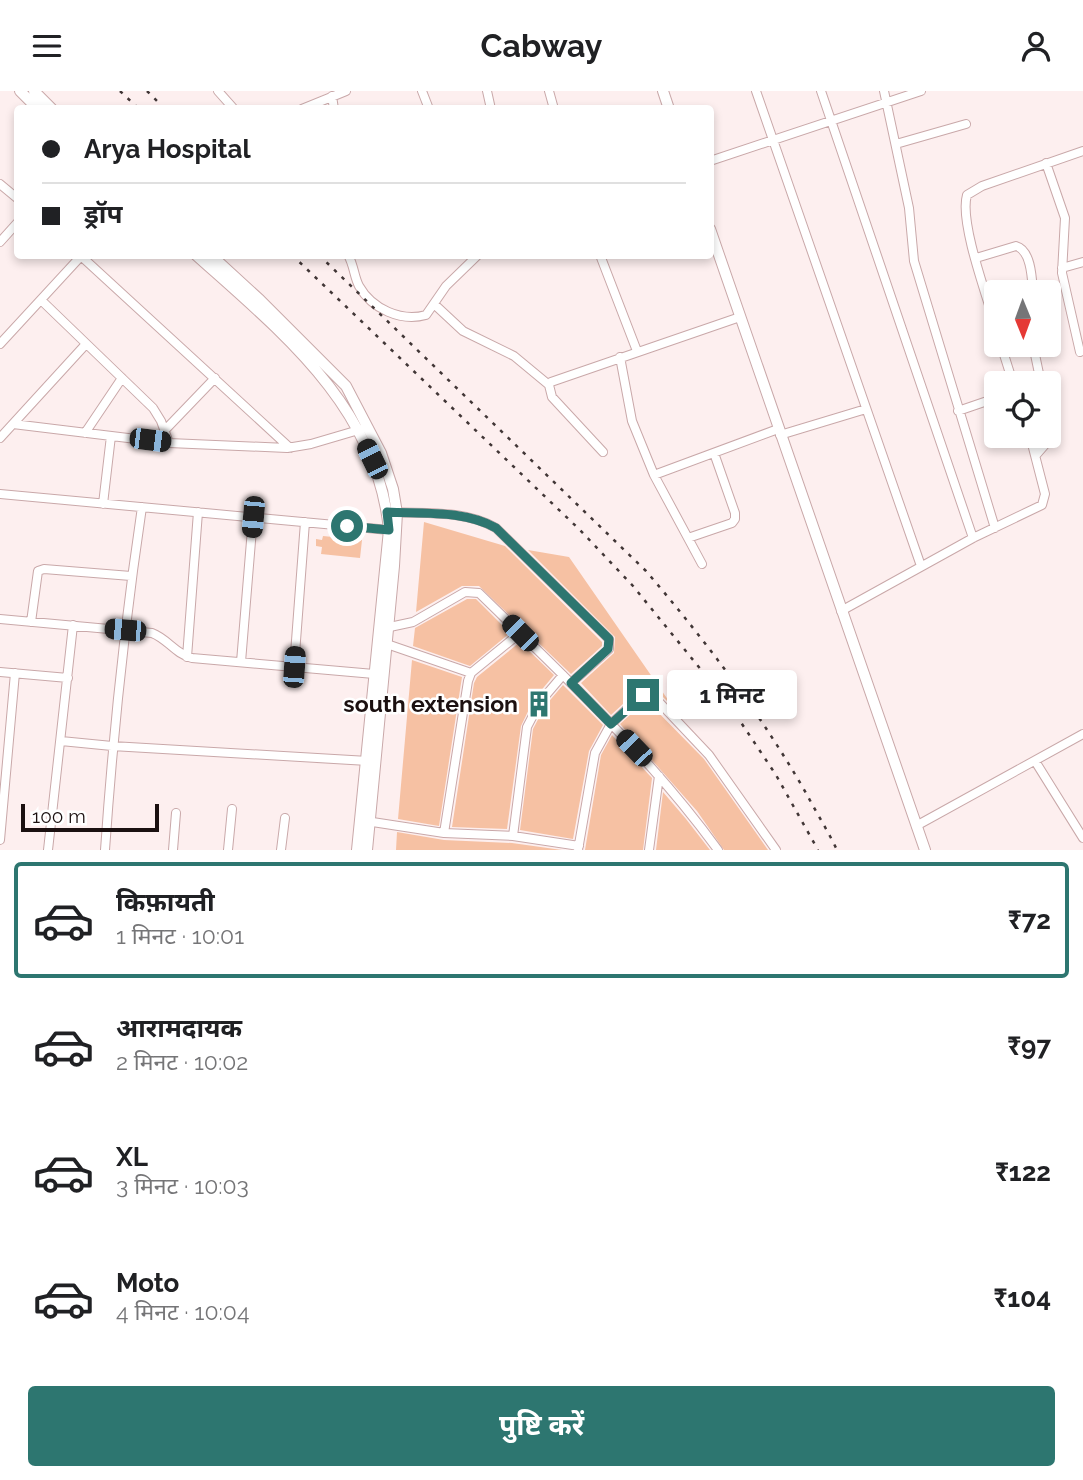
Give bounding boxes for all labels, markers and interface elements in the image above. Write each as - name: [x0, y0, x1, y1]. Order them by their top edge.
- icon: menu: [28, 27, 66, 65]
- text: Cabway: [481, 27, 602, 64]
- icon: person: [1017, 27, 1055, 65]
- text: Arya Hospital: [84, 134, 251, 164]
- text: ड्रॉप: [84, 199, 122, 229]
- north arrow: [984, 280, 1060, 357]
- map controls: [984, 280, 1061, 448]
- button: locate: [984, 371, 1061, 448]
- car: [128, 427, 173, 453]
- car: [354, 436, 391, 482]
- car: [241, 495, 266, 539]
- route start: [331, 510, 363, 542]
- car: [498, 611, 543, 655]
- car: [104, 618, 147, 642]
- car: [283, 645, 306, 689]
- callout: 1 मिनट: [668, 671, 797, 719]
- route end: [627, 679, 659, 711]
- text: 1 मिनट: [699, 681, 765, 708]
- building icon: south extension: [524, 689, 554, 719]
- place label: south extension: [343, 690, 518, 717]
- car: [612, 726, 657, 770]
- scale bar: [21, 801, 159, 833]
- text: 100 m: [32, 805, 86, 827]
- text: किफ़ायती: [116, 887, 215, 917]
- icon: car: [32, 889, 95, 952]
- text: ₹72: [1008, 905, 1051, 935]
- text: 1 मिनट · 10:01: [116, 922, 244, 949]
- text: आरामदायक: [116, 1013, 242, 1043]
- icon: car: [32, 1015, 95, 1078]
- text: ₹97: [1007, 1031, 1051, 1061]
- text: 2 मिनट · 10:02: [116, 1048, 248, 1075]
- icon: car: [32, 1141, 95, 1204]
- text: XL: [116, 1142, 148, 1172]
- text: ₹122: [995, 1157, 1051, 1187]
- text: 3 मिनट · 10:03: [116, 1172, 249, 1199]
- icon: car: [32, 1267, 95, 1330]
- text: Moto: [116, 1268, 179, 1298]
- text: ₹104: [993, 1283, 1051, 1313]
- text: 4 मिनट · 10:04: [116, 1298, 249, 1325]
- button: पुष्टि करें: [28, 1386, 1055, 1466]

